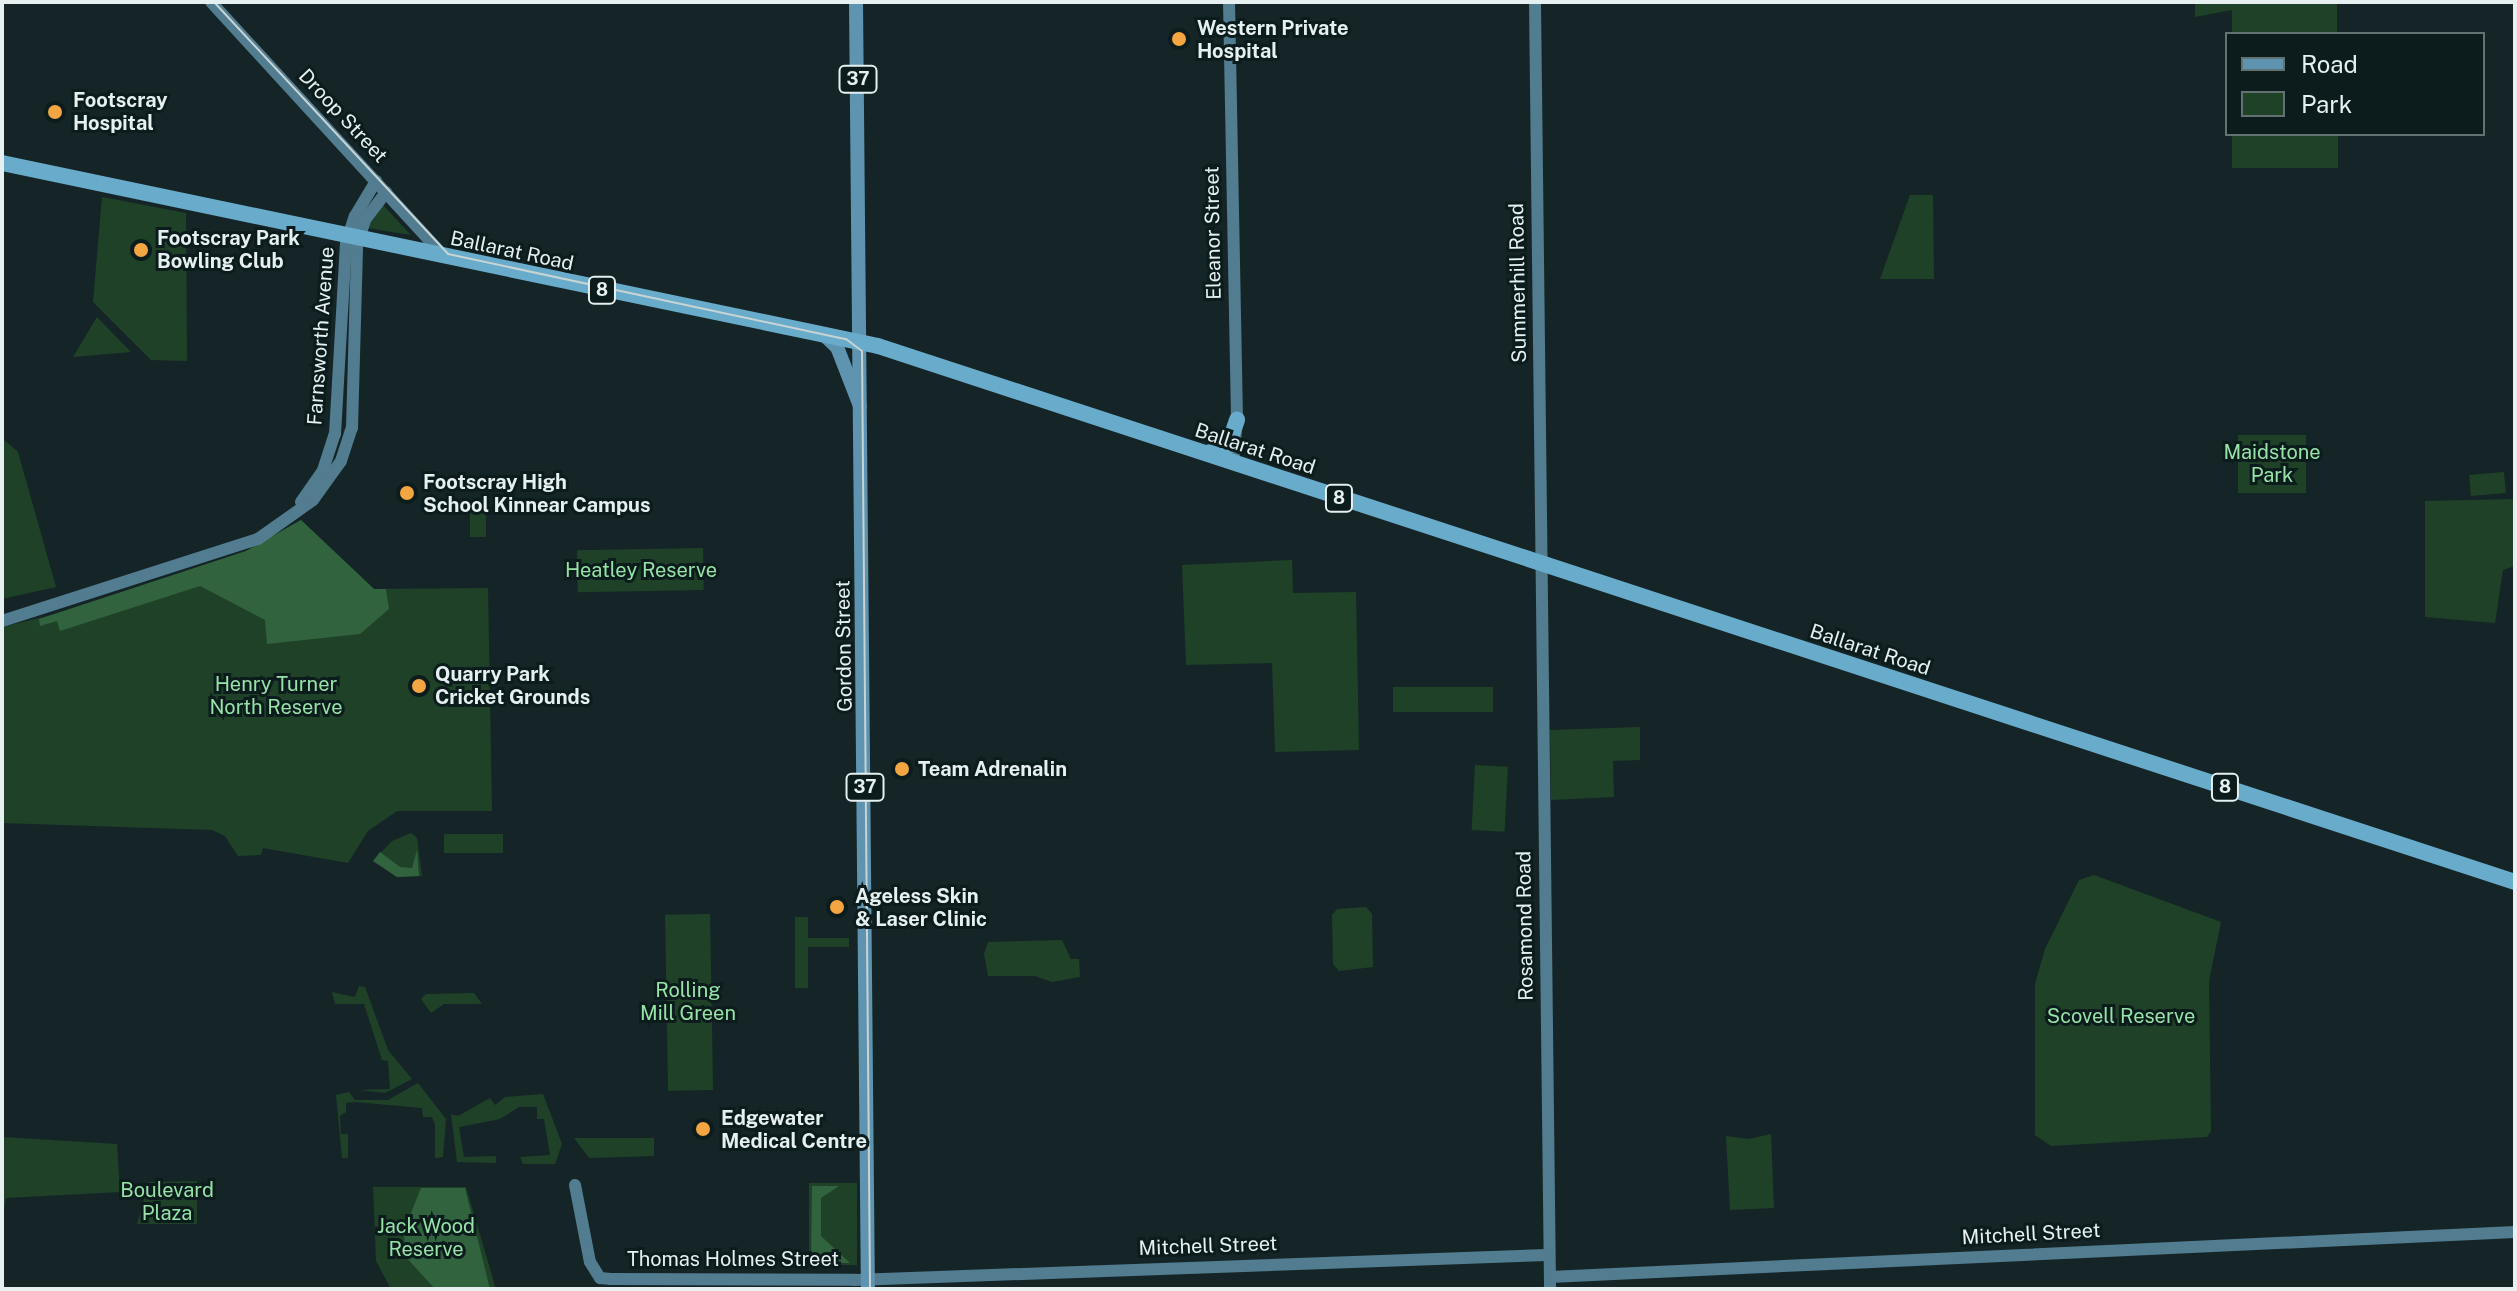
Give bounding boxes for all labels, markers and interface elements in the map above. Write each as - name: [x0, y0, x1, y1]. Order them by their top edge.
- place label: Western Private Hospital: [1197, 16, 1349, 63]
- marker: Western Private Hospital: [1168, 28, 1190, 50]
- legend: [2225, 32, 2485, 136]
- text: Road: [2301, 50, 2358, 78]
- street label: Droop Street: [294, 64, 392, 168]
- road number: 37: [838, 65, 878, 93]
- place label: Footscray Hospital: [73, 88, 167, 135]
- text: Park: [2301, 90, 2352, 118]
- marker: Footscray Hospital: [44, 101, 66, 123]
- street label: Eleanor Street: [1200, 166, 1226, 300]
- street label: Summerhill Road: [1505, 203, 1531, 363]
- place label: Footscray Park Bowling Club: [157, 226, 300, 273]
- street label: Ballarat Road: [448, 226, 576, 276]
- marker: Footscray Park Bowling Club: [132, 241, 150, 259]
- street label: Farnsworth Avenue: [303, 246, 339, 426]
- road number: 8: [586, 276, 618, 304]
- street label: Ballarat Road: [1192, 418, 1318, 480]
- park label: Maidstone Park: [2223, 441, 2321, 488]
- place label: Footscray High School Kinnear Campus: [423, 470, 650, 517]
- marker: Footscray High School Kinnear Campus: [398, 484, 416, 502]
- road number: 8: [1323, 484, 1355, 512]
- park label: Heatley Reserve: [565, 558, 717, 582]
- street label: Gordon Street: [831, 580, 857, 712]
- street label: Ballarat Road: [1807, 619, 1933, 681]
- place label: Quarry Park Cricket Grounds: [435, 662, 590, 709]
- park label: Henry Turner North Reserve: [209, 673, 343, 720]
- marker: Quarry Park Cricket Grounds: [410, 677, 428, 695]
- place label: Team Adrenalin: [918, 757, 1067, 781]
- marker: Team Adrenalin: [893, 760, 911, 778]
- road number: 37: [845, 773, 885, 801]
- road number: 8: [2209, 773, 2241, 801]
- street label: Rosamond Road: [1512, 851, 1538, 1001]
- place label: Ageless Skin & Laser Clinic: [855, 884, 987, 931]
- marker: Ageless Skin & Laser Clinic: [826, 896, 848, 918]
- park label: Rolling Mill Green: [640, 979, 736, 1026]
- park label: Scovell Reserve: [2047, 1004, 2195, 1028]
- place label: Edgewater Medical Centre: [721, 1106, 867, 1153]
- marker: Edgewater Medical Centre: [692, 1118, 714, 1140]
- park label: Boulevard Plaza: [120, 1179, 214, 1226]
- park label: Jack Wood Reserve: [377, 1215, 475, 1262]
- street label: Mitchell Street: [1961, 1218, 2101, 1250]
- street label: Mitchell Street: [1138, 1232, 1278, 1260]
- street label: Thomas Holmes Street: [627, 1247, 839, 1271]

